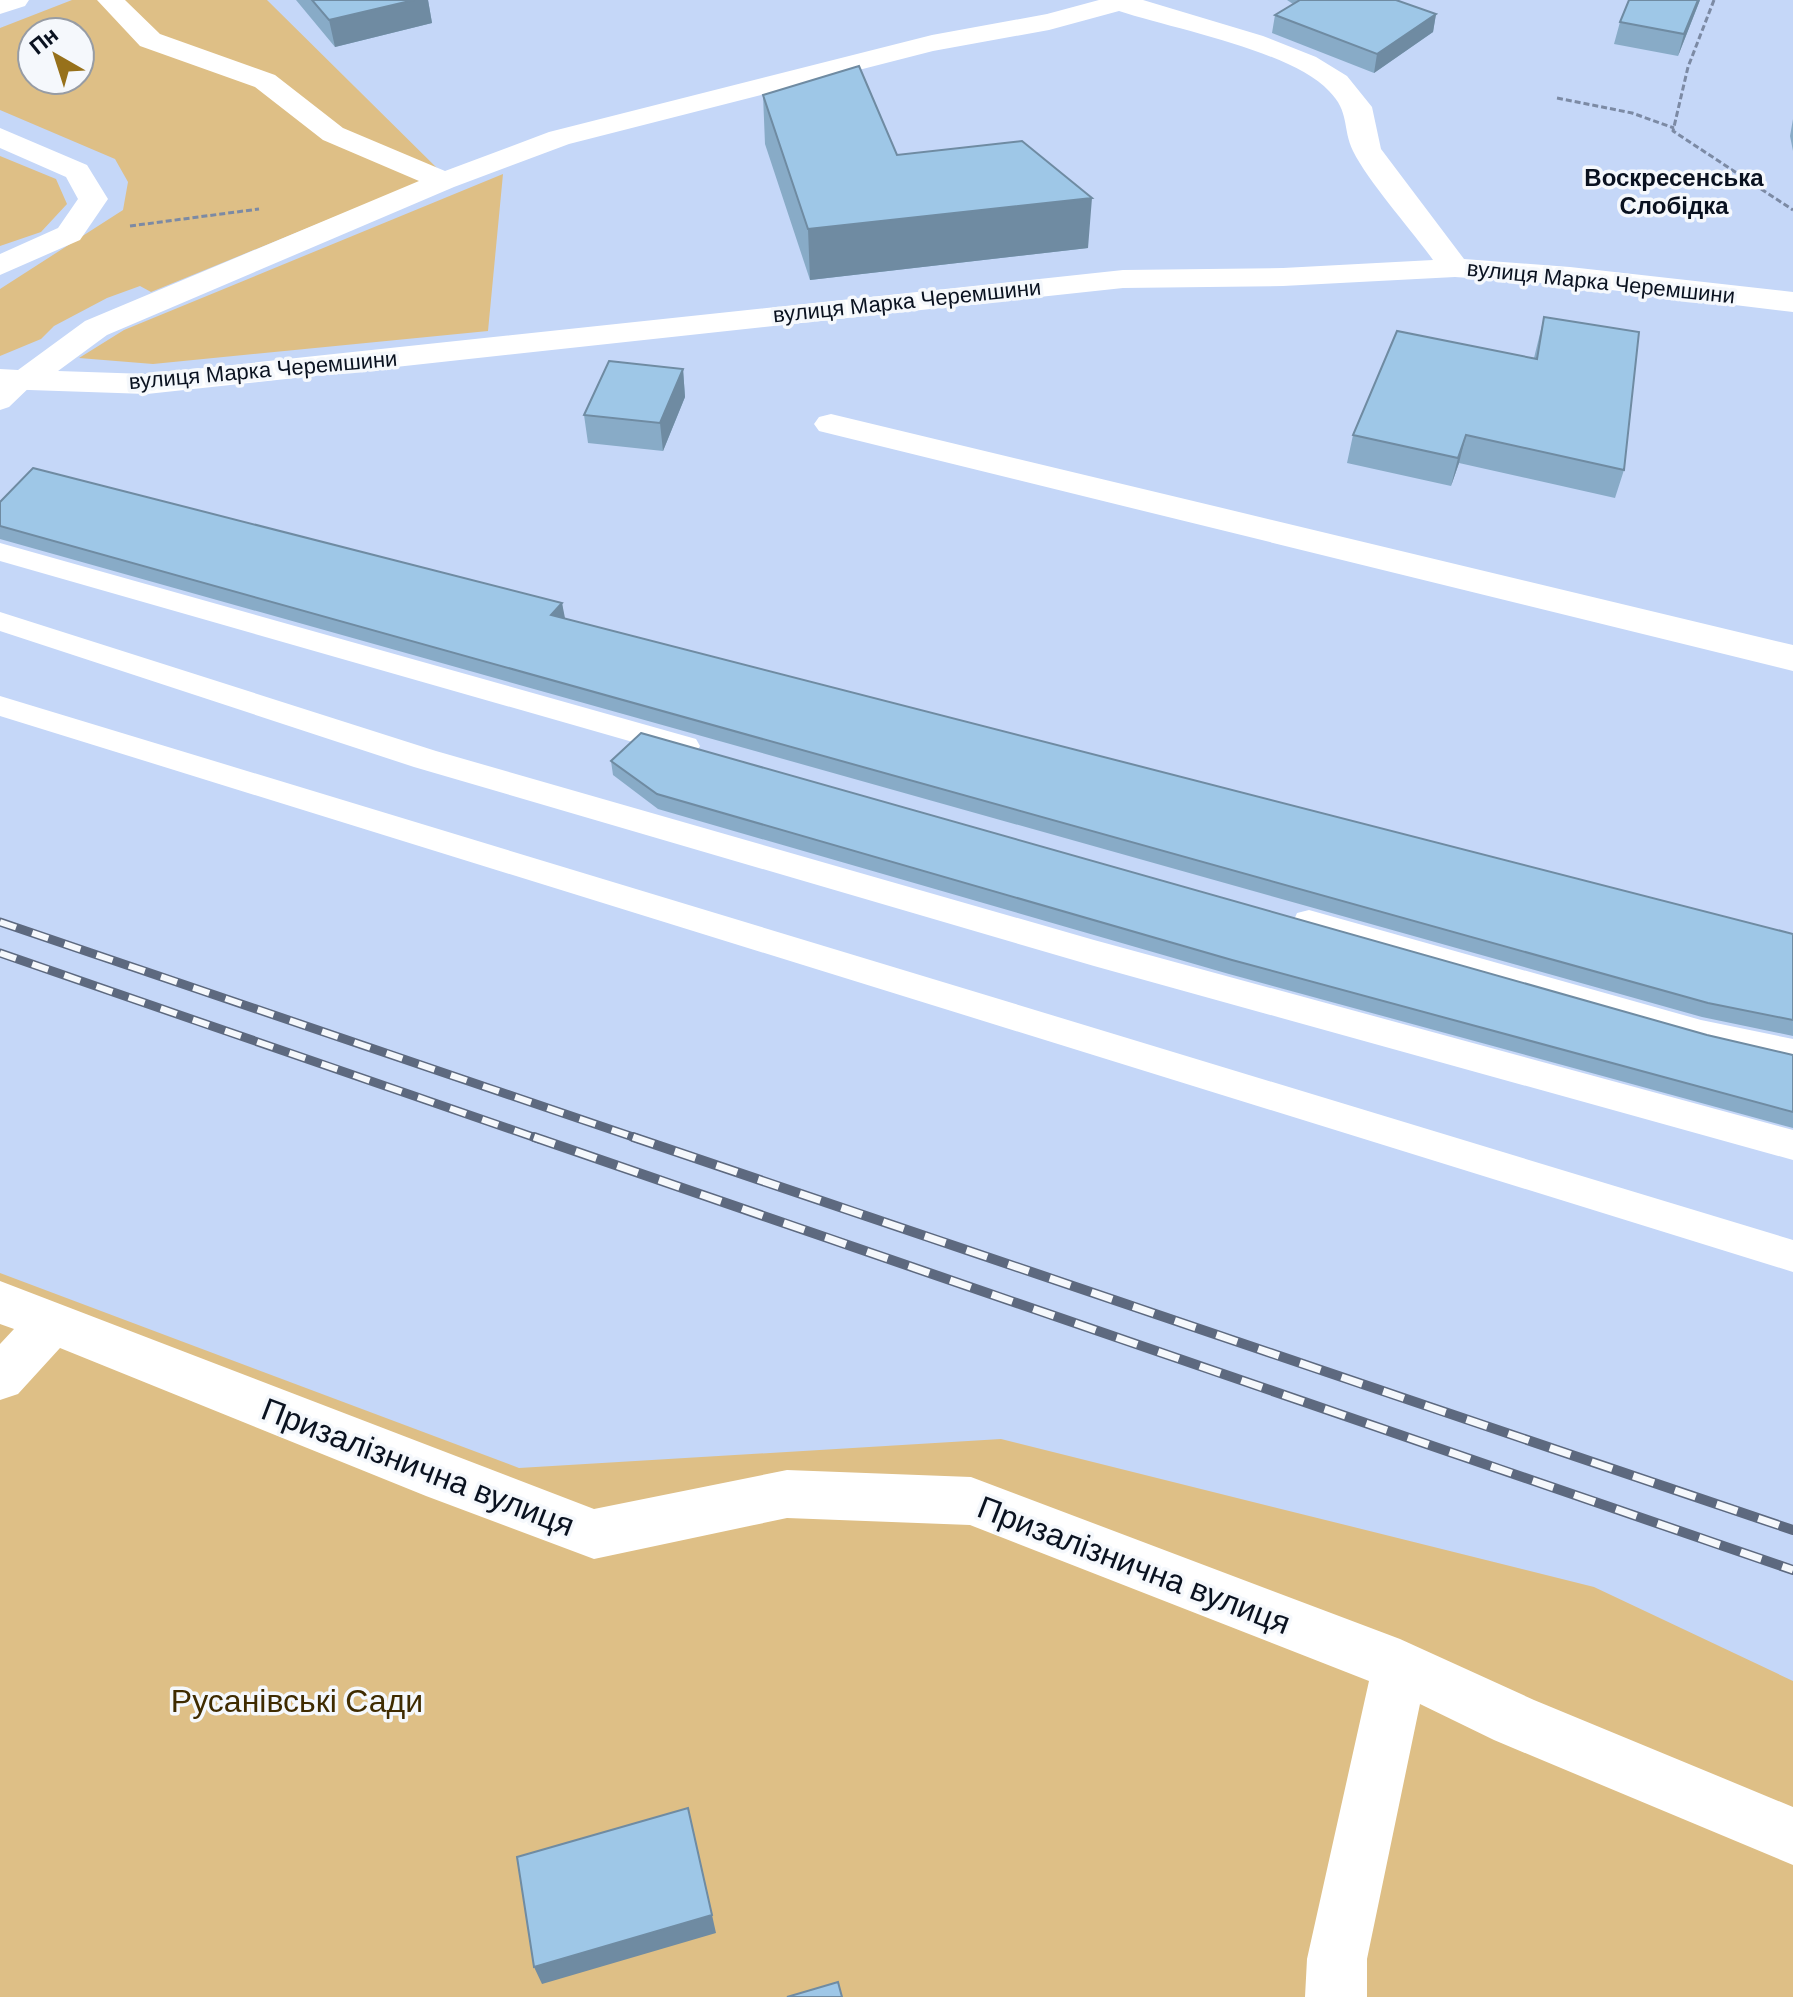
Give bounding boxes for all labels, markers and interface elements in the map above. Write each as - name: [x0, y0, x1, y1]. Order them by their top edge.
- north arrow: [16, 16, 96, 96]
- text: Пн: [23, 20, 64, 61]
- district label: Воскресенська Слобідка: [1584, 162, 1764, 221]
- street label: вулиця Марка Черемшини: [1466, 254, 1736, 310]
- street label: вулиця Марка Черемшини: [772, 273, 1042, 329]
- street label: вулиця Марка Черемшини: [128, 344, 398, 396]
- street label: Призалізнична вулиця: [256, 1388, 580, 1546]
- street label: Призалізнична вулиця: [972, 1486, 1296, 1644]
- park label: Русанівські Сади: [171, 1680, 423, 1722]

